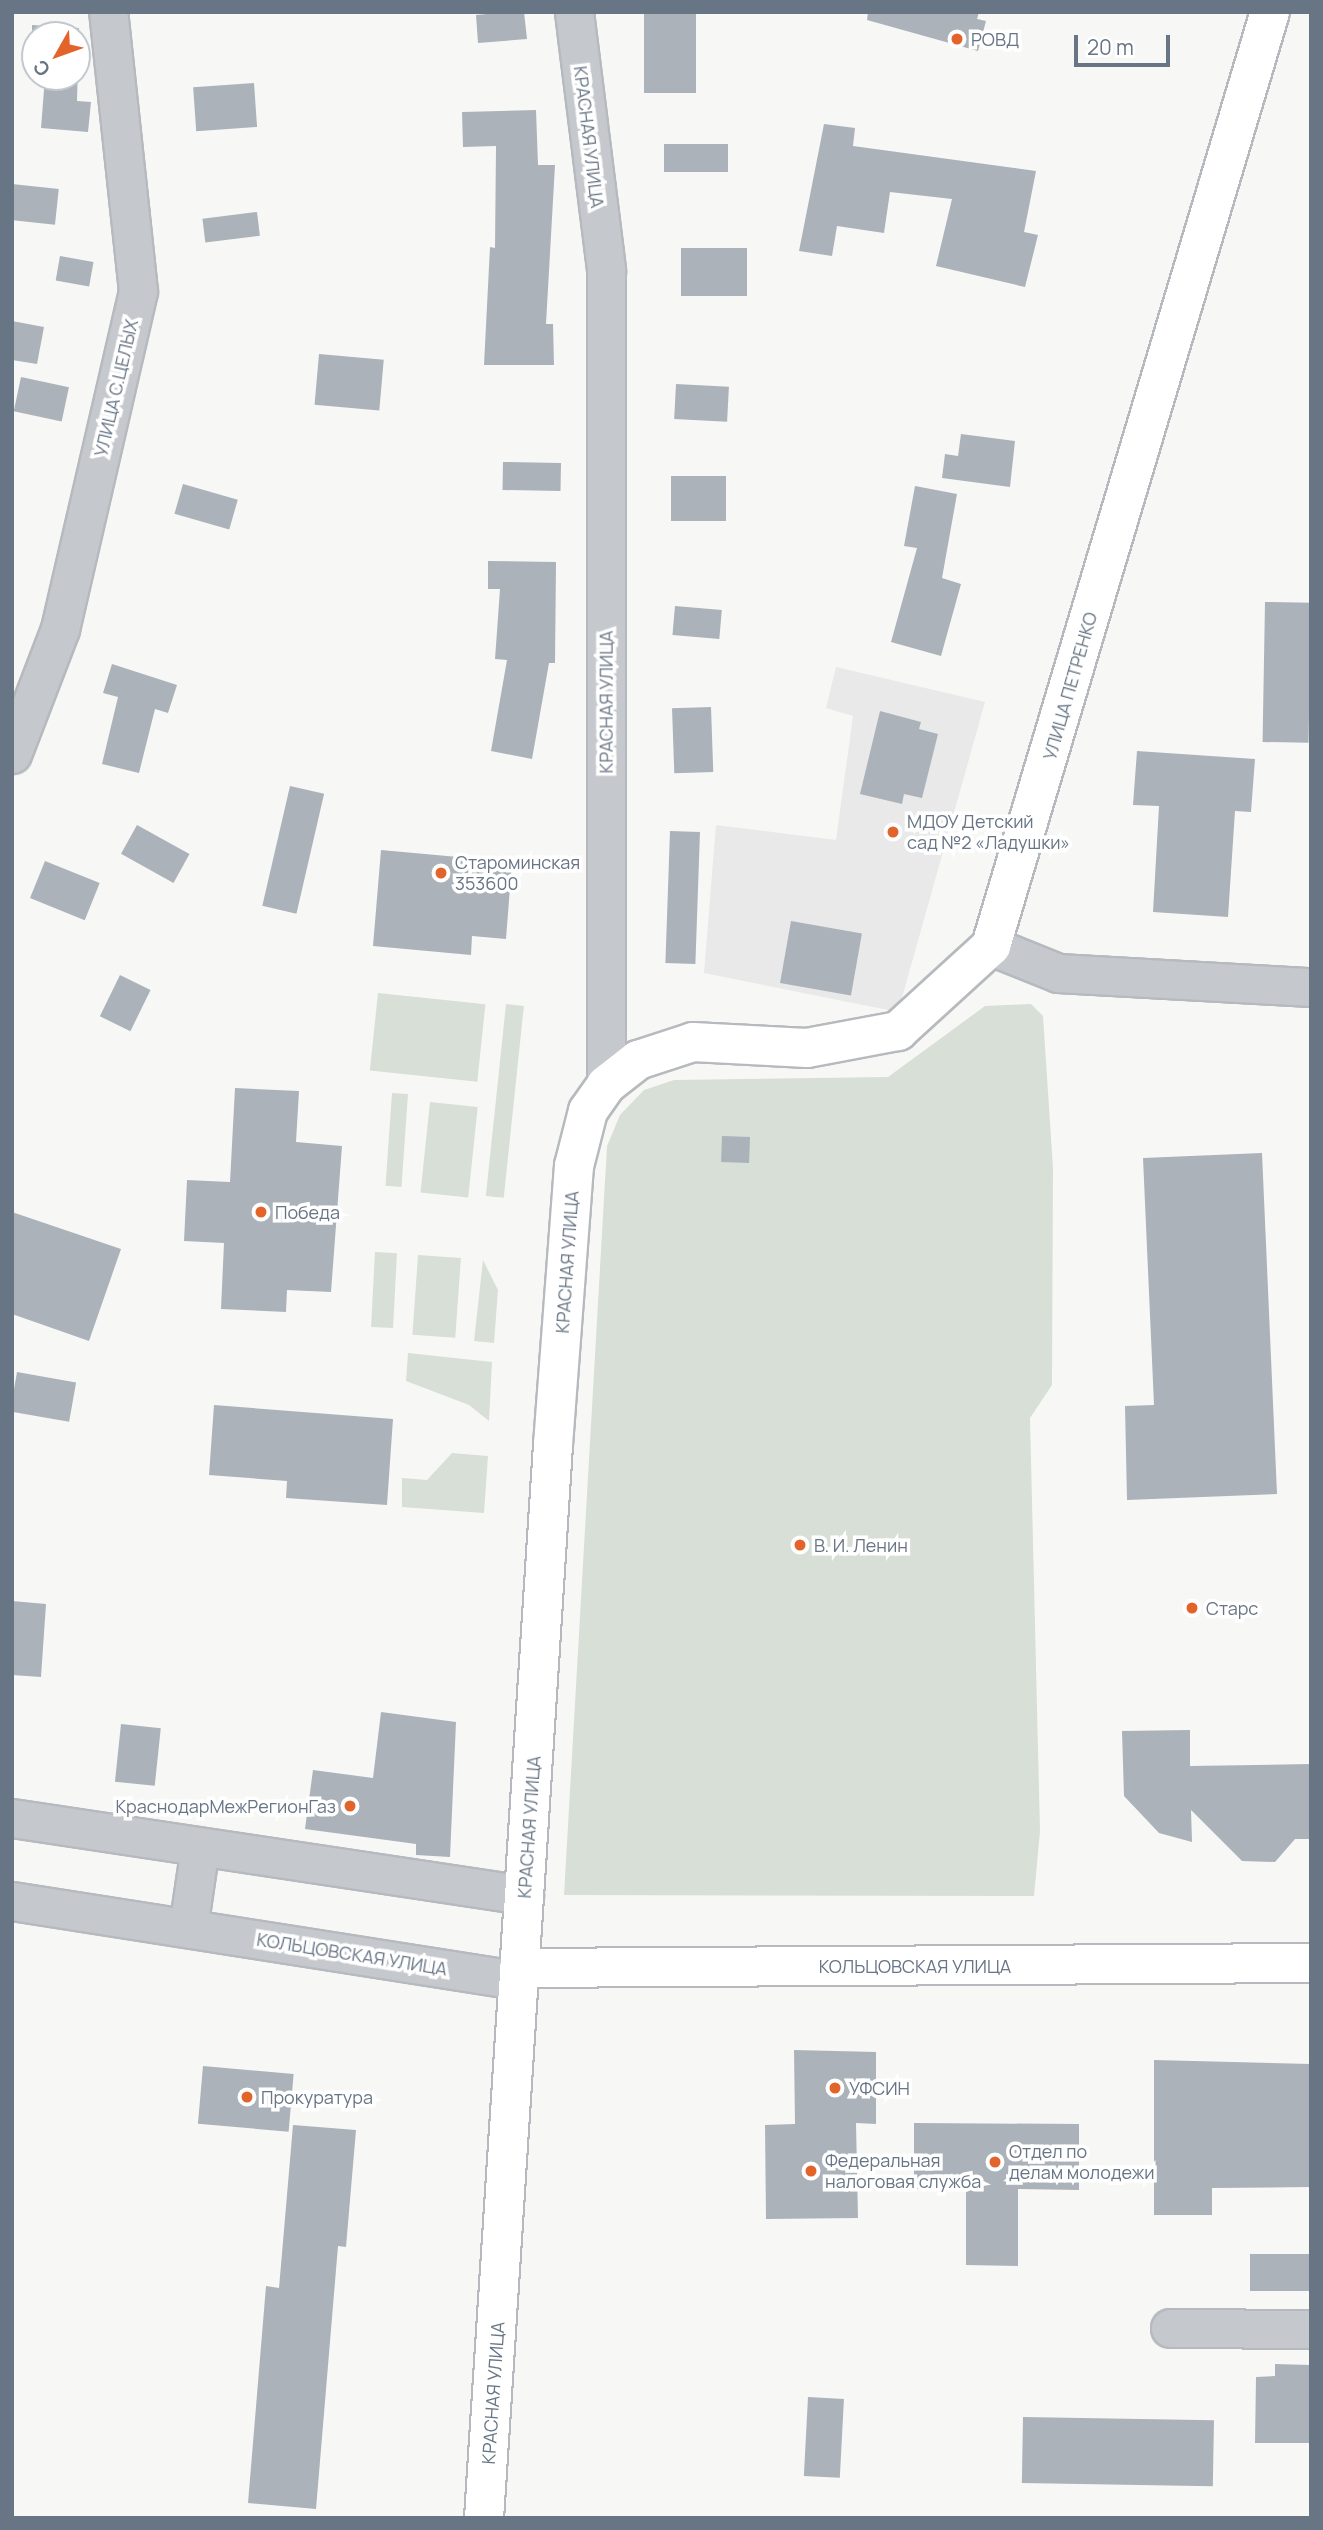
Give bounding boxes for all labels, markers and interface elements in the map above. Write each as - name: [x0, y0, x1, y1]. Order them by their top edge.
- north arrow: [21, 21, 91, 91]
- scale bar: [1078, 21, 1174, 65]
- place label: РОВД: [971, 28, 1019, 50]
- marker: РОВД: [949, 31, 965, 47]
- text: 20 m: [1087, 33, 1134, 61]
- text: С: [27, 54, 56, 82]
- street label: КРАСНАЯ УЛИЦА: [570, 65, 608, 209]
- street label: УЛИЦА С.ЦЕЛЫХ: [90, 317, 142, 459]
- street label: УЛИЦА ПЕТРЕНКО: [1039, 610, 1101, 762]
- street label: КРАСНАЯ УЛИЦА: [595, 631, 617, 773]
- place label: МДОУ Детский сад №2 «Ладушки»: [907, 811, 1070, 854]
- marker: МДОУ Детский сад №2 «Ладушки»: [885, 824, 901, 840]
- place label: Староминская 353600: [455, 852, 580, 894]
- marker: Староминская 353600: [433, 865, 449, 881]
- street label: КРАСНАЯ УЛИЦА: [551, 1190, 583, 1334]
- place label: Победа: [275, 1201, 340, 1223]
- marker: Победа: [253, 1204, 269, 1220]
- place label: В. И. Ленин: [814, 1534, 908, 1556]
- marker: В. И. Ленин: [792, 1537, 808, 1553]
- place label: Старс: [1206, 1597, 1258, 1619]
- marker: Старс: [1184, 1600, 1200, 1616]
- street label: КРАСНАЯ УЛИЦА: [513, 1755, 545, 1899]
- place label: КраснодарМежРегионГаз: [115, 1795, 336, 1817]
- marker: КраснодарМежРегионГаз: [342, 1798, 358, 1814]
- street label: КОЛЬЦОВСКАЯ УЛИЦА: [255, 1928, 449, 1980]
- street label: КОЛЬЦОВСКАЯ УЛИЦА: [819, 1955, 1011, 1977]
- place label: УФСИН: [849, 2077, 910, 2099]
- marker: УФСИН: [827, 2080, 843, 2096]
- place label: Прокуратура: [261, 2086, 373, 2108]
- marker: Прокуратура: [239, 2089, 255, 2105]
- place label: Отдел по делам молодежи: [1009, 2141, 1155, 2184]
- place label: Федеральная налоговая служба: [825, 2150, 981, 2192]
- marker: Отдел по делам молодежи: [987, 2154, 1003, 2170]
- marker: Федеральная налоговая служба: [803, 2163, 819, 2179]
- street label: КРАСНАЯ УЛИЦА: [477, 2321, 509, 2465]

